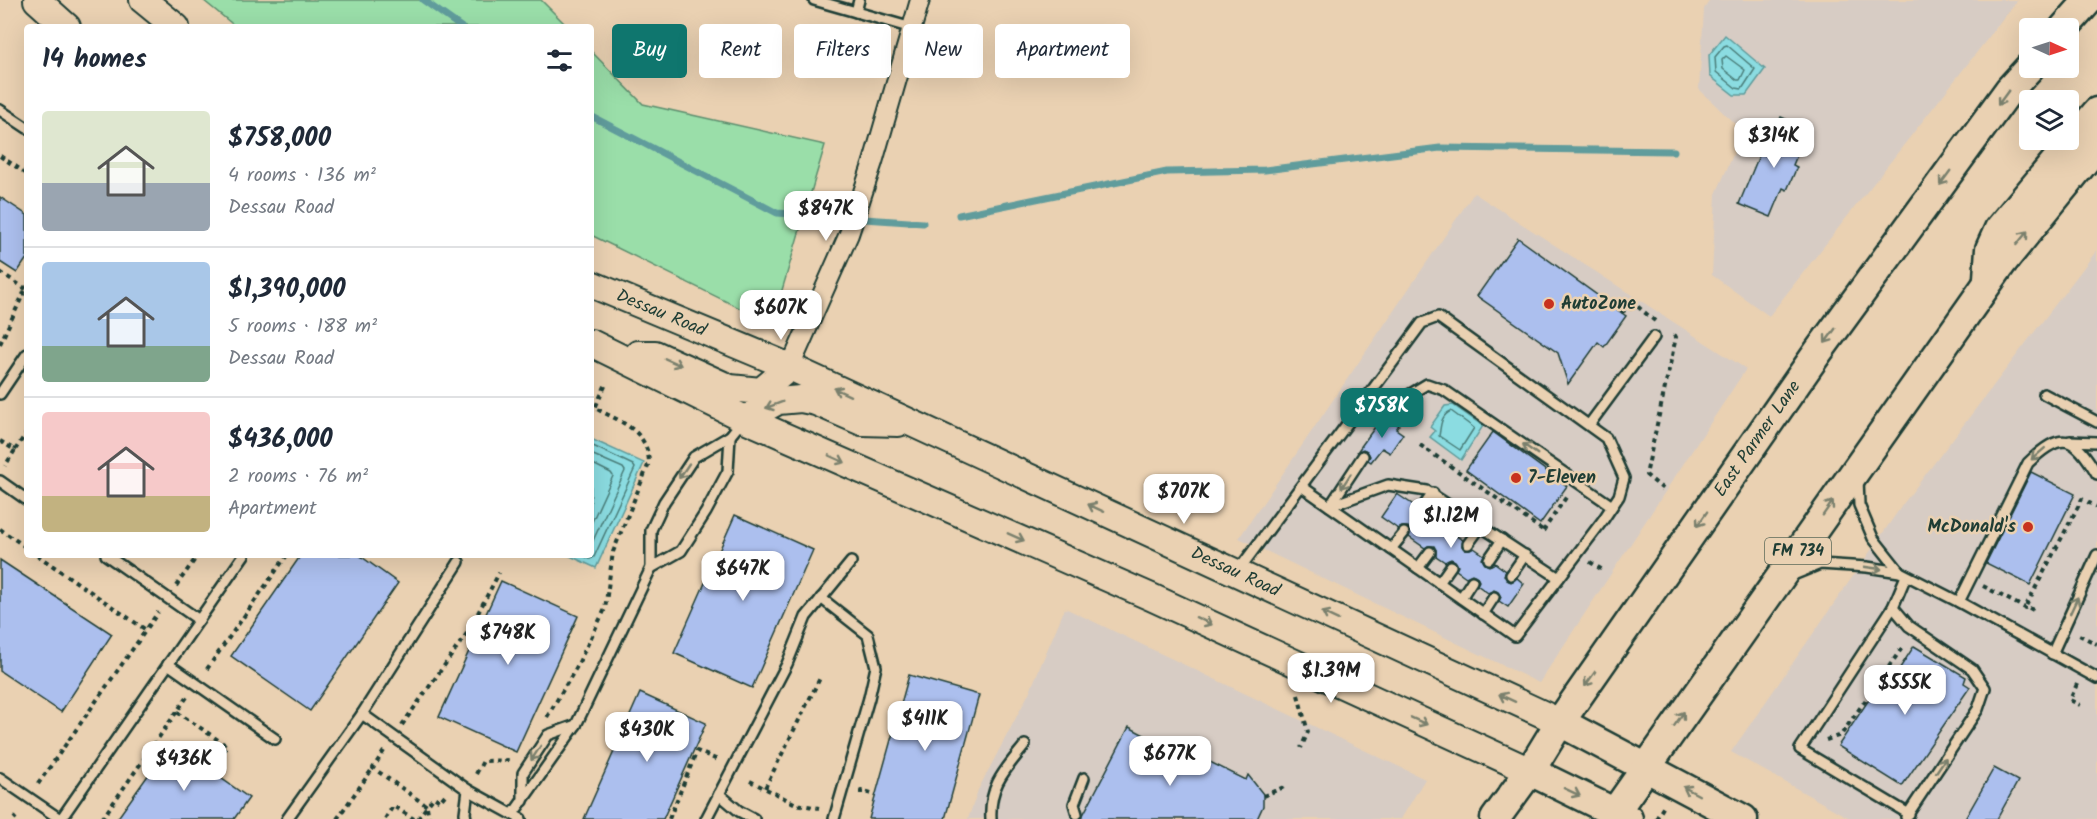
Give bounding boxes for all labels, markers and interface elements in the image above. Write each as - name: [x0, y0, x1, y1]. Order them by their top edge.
- north arrow: [2019, 18, 2079, 78]
- map controls: [2019, 18, 2079, 150]
- chip: Buy: [612, 24, 687, 78]
- chip: Rent: [699, 24, 782, 78]
- chip: Filters: [794, 24, 891, 78]
- chip: New: [903, 24, 983, 78]
- chip: Apartment: [995, 24, 1130, 78]
- text: 14 homes: [42, 39, 147, 81]
- icon: filters: [543, 44, 576, 77]
- one-way arrow: [1997, 90, 2010, 106]
- button: layers: [2019, 90, 2079, 150]
- text: $758,000: [228, 118, 331, 160]
- pin: $314K: [1732, 118, 1816, 169]
- text: $314K: [1748, 121, 1800, 153]
- icon: home: [90, 135, 162, 207]
- text: 4 rooms · 136 m²: [228, 160, 376, 192]
- one-way arrow: [1939, 170, 1951, 186]
- pin: $847K: [784, 191, 868, 242]
- text: Dessau Road: [228, 192, 334, 224]
- text: $847K: [798, 194, 854, 226]
- one-way arrow: [2015, 231, 2029, 246]
- text: $1,390,000: [228, 269, 346, 311]
- street label: Dessau Road: [611, 281, 712, 345]
- icon: home: [90, 286, 162, 358]
- pin: $607K: [739, 290, 823, 341]
- place label: AutoZone: [1561, 290, 1636, 319]
- text: $607K: [754, 293, 808, 325]
- marker: AutoZone: [1542, 297, 1556, 311]
- text: 5 rooms · 188 m²: [228, 311, 377, 343]
- one-way arrow: [1824, 327, 1836, 343]
- text: Dessau Road: [228, 343, 334, 375]
- one-way arrow: [664, 358, 682, 369]
- street label: East Parmer Lane: [1706, 375, 1808, 503]
- one-way arrow: [833, 385, 851, 397]
- pin: $758K: [1340, 388, 1424, 439]
- text: $758K: [1354, 391, 1410, 423]
- one-way arrow: [766, 400, 784, 411]
- text: $436,000: [228, 419, 333, 461]
- icon: home: [90, 436, 162, 508]
- one-way arrow: [1522, 443, 1538, 455]
- one-way arrow: [2030, 448, 2046, 461]
- one-way arrow: [827, 454, 845, 466]
- text: 2 rooms · 76 m²: [228, 461, 368, 493]
- one-way arrow: [678, 463, 690, 479]
- place label: 7-Eleven: [1528, 464, 1596, 493]
- marker: 7-Eleven: [1509, 471, 1523, 485]
- one-way arrow: [1340, 472, 1352, 489]
- pin: $707K: [1142, 474, 1226, 525]
- text: $707K: [1157, 477, 1211, 509]
- text: Apartment: [228, 493, 317, 525]
- pin: $1.12M: [1402, 498, 1500, 549]
- text: $1.12M: [1423, 501, 1479, 533]
- one-way arrow: [1822, 501, 1834, 517]
- one-way arrow: [1087, 502, 1105, 513]
- one-way arrow: [1696, 511, 1708, 527]
- place label: McDonald's: [1927, 513, 2017, 542]
- marker: McDonald's: [2021, 520, 2035, 534]
- one-way arrow: [1006, 532, 1024, 544]
- road number: FM 734: [1765, 538, 1831, 564]
- street label: Dessau Road: [1186, 539, 1286, 606]
- pin: $647K: [701, 551, 785, 602]
- text: $647K: [715, 554, 771, 586]
- one-way arrow: [1862, 562, 1882, 573]
- one-way arrow: [2069, 596, 2081, 614]
- one-way arrow: [1321, 610, 1339, 621]
- pin: $748K: [466, 615, 550, 666]
- one-way arrow: [1195, 616, 1213, 628]
- text: $748K: [480, 618, 536, 650]
- pin: $1.39M: [1282, 653, 1380, 704]
- text: $1.39M: [1302, 656, 1360, 688]
- pin: $555K: [1863, 665, 1947, 716]
- text: $555K: [1878, 668, 1932, 700]
- one-way arrow: [1584, 671, 1596, 687]
- one-way arrow: [1499, 691, 1517, 703]
- pin: $411K: [883, 701, 967, 752]
- text: $411K: [902, 704, 948, 736]
- pin: $430K: [605, 712, 689, 763]
- one-way arrow: [1673, 712, 1685, 728]
- text: $430K: [619, 715, 675, 747]
- one-way arrow: [1410, 715, 1428, 727]
- pin: $677K: [1128, 736, 1212, 787]
- text: $677K: [1143, 739, 1197, 771]
- pin: $436K: [142, 741, 226, 792]
- text: $436K: [156, 744, 212, 776]
- one-way arrow: [530, 744, 542, 761]
- one-way arrow: [1935, 757, 1947, 774]
- one-way arrow: [1683, 785, 1700, 797]
- one-way arrow: [1563, 786, 1581, 798]

